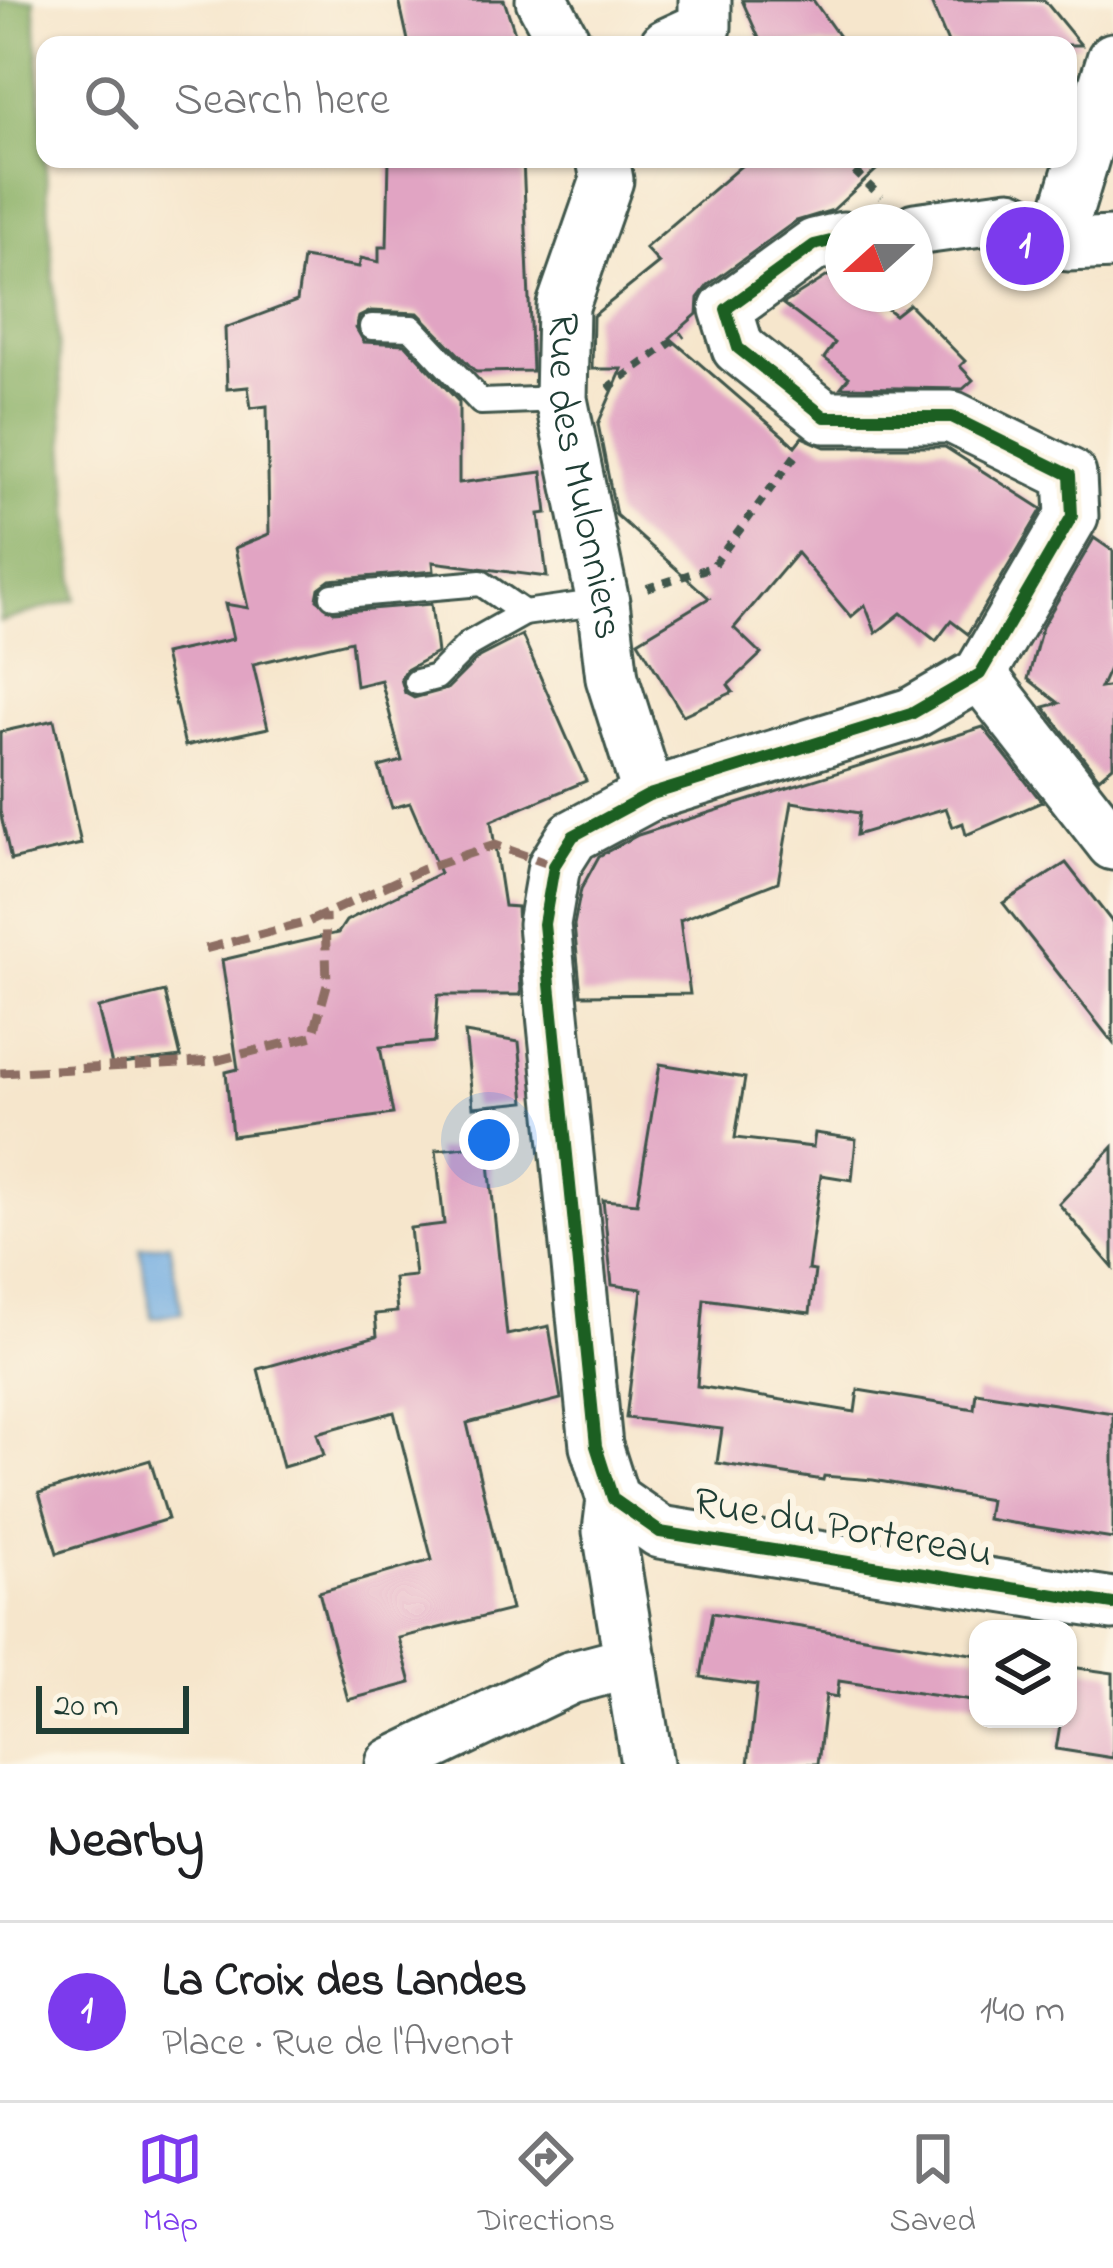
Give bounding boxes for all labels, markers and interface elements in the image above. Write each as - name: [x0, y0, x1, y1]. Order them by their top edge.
- search box: [36, 36, 1077, 168]
- icon: search: [78, 69, 144, 135]
- text: Search here: [174, 69, 390, 135]
- pin: 1: [986, 201, 1064, 291]
- north arrow: [825, 204, 933, 312]
- street label: Rue des Mulonniers: [529, 312, 638, 643]
- your location: [459, 1110, 519, 1170]
- street label: Rue du Portereau: [689, 1473, 997, 1585]
- map controls: [969, 1620, 1077, 1728]
- button: layers: [969, 1620, 1077, 1728]
- scale bar: [36, 1680, 189, 1733]
- text: 20 m: [54, 1683, 119, 1731]
- text: Nearby: [48, 1805, 204, 1880]
- text: La Croix des Landes: [162, 1950, 527, 2016]
- text: 1: [81, 1983, 93, 2040]
- text: 140 m: [980, 1983, 1065, 2040]
- text: Place · Rue de l'Avenot: [162, 2016, 514, 2073]
- tab: Map: [137, 2126, 203, 2246]
- tab: Directions: [478, 2126, 615, 2246]
- tab: Saved: [890, 2126, 976, 2246]

